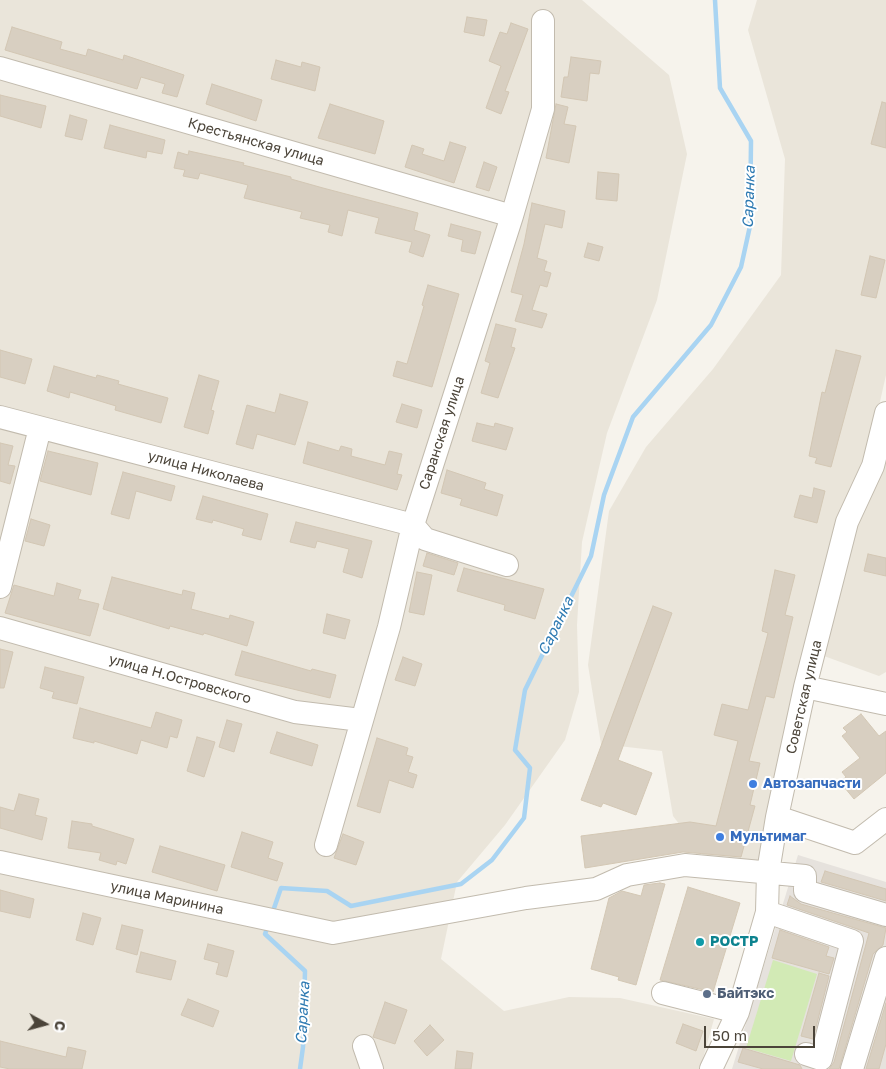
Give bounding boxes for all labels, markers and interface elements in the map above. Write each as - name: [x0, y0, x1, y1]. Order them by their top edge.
- street label: Крестьянская улица: [186, 115, 326, 169]
- water label: Саранка: [739, 165, 759, 229]
- street label: Саранская улица: [416, 374, 468, 492]
- street label: улица Николаева: [146, 447, 266, 495]
- water label: Саранка: [534, 594, 578, 658]
- street label: Советская улица: [783, 638, 825, 756]
- street label: улица Н.Островского: [107, 651, 253, 707]
- place label: Автозапчасти: [763, 776, 861, 792]
- marker: Автозапчасти: [747, 778, 759, 790]
- place label: Мультимаг: [730, 829, 806, 845]
- marker: Мультимаг: [714, 831, 726, 843]
- street label: улица Маринина: [109, 878, 225, 918]
- place label: РОСТР: [710, 934, 758, 950]
- marker: РОСТР: [694, 936, 706, 948]
- water label: Саранка: [292, 981, 314, 1045]
- place label: Байтэкс: [717, 986, 774, 1002]
- marker: Байтэкс: [701, 988, 713, 1000]
- north arrow: [20, 999, 70, 1049]
- scale bar: [706, 1016, 817, 1048]
- text: С: [51, 1020, 69, 1032]
- text: 50 m: [712, 1026, 747, 1044]

